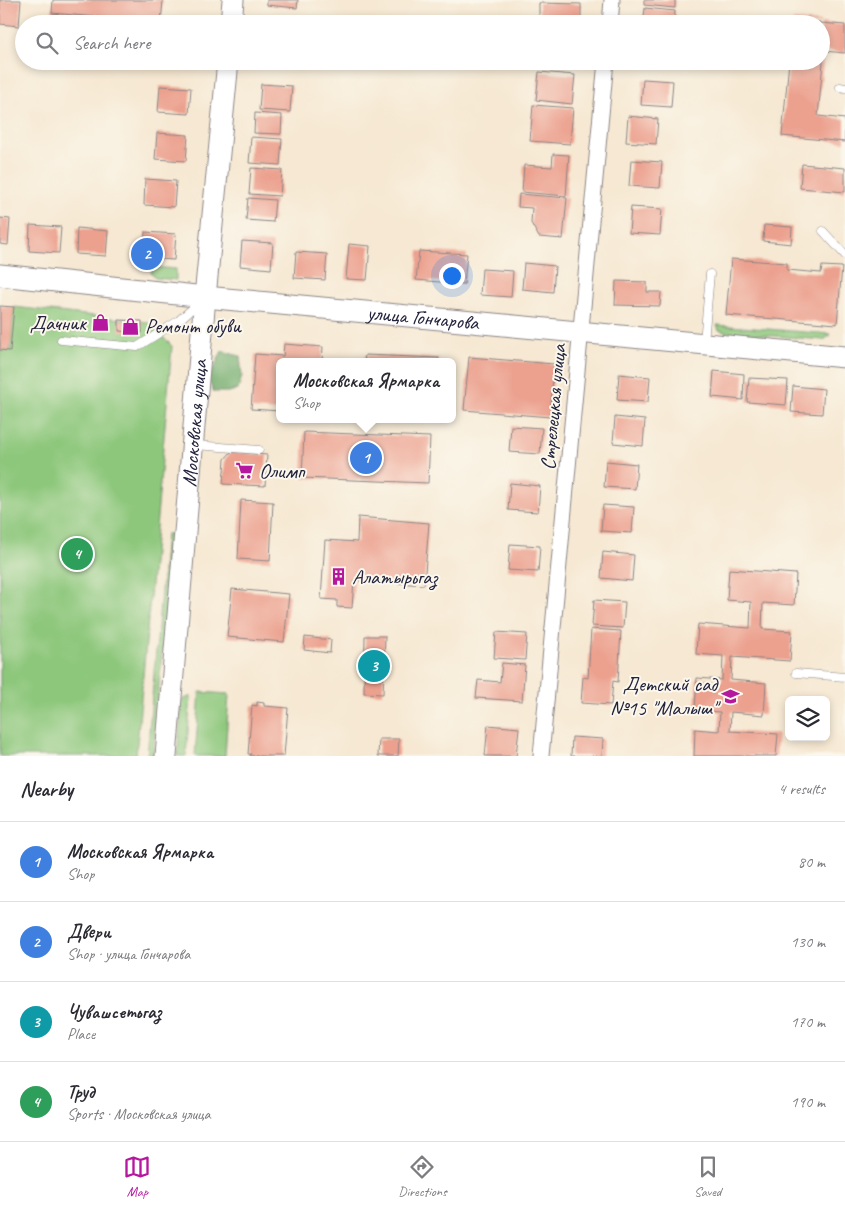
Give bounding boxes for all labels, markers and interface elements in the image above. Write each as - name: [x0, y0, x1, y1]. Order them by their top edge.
- search box: [15, 15, 830, 70]
- icon: search: [33, 29, 61, 57]
- text: Search here: [73, 31, 150, 55]
- pin: 2: [131, 235, 163, 273]
- your location: [439, 263, 465, 289]
- street label: улица Гончарова: [364, 299, 482, 336]
- place label: Дачник: [30, 310, 87, 336]
- shop icon: Дачник: [90, 313, 110, 333]
- place label: Ремонт обуви: [145, 313, 242, 339]
- shop icon: Ремонт обуви: [121, 316, 141, 336]
- street label: Стрелецкая улица: [535, 341, 572, 471]
- street label: Московская улица: [176, 357, 213, 488]
- popup: [276, 358, 456, 423]
- text: Московская Ярмарка: [293, 369, 439, 393]
- text: Shop: [293, 393, 320, 413]
- pin: 1: [350, 439, 382, 477]
- place label: Олимп: [259, 458, 306, 484]
- supermarket icon: Олимп: [235, 461, 255, 481]
- pin: 4: [61, 535, 93, 573]
- place label: Алатырьгаз: [352, 564, 439, 591]
- building icon: Алатырьгаз: [328, 567, 348, 587]
- pin: 3: [358, 647, 390, 685]
- place label: Детский сад №15 "Малыш": [610, 671, 721, 721]
- school or university icon: Детский сад №15 "Малыш": [721, 686, 741, 706]
- map controls: [785, 696, 830, 741]
- button: layers: [785, 696, 830, 741]
- text: Nearby: [20, 776, 73, 802]
- text: 4 results: [778, 779, 825, 799]
- text: Московская Ярмарка: [67, 840, 213, 864]
- text: 1: [32, 852, 40, 872]
- text: 80 m: [798, 852, 825, 872]
- text: Shop: [67, 864, 94, 884]
- text: Двери: [67, 920, 111, 944]
- text: 2: [32, 932, 40, 952]
- text: 130 m: [791, 932, 825, 952]
- text: Shop · улица Гончарова: [67, 944, 190, 964]
- text: Чувашсетьгаз: [67, 1000, 162, 1024]
- text: 3: [32, 1012, 40, 1032]
- text: 170 m: [791, 1012, 825, 1032]
- text: Place: [67, 1024, 95, 1044]
- text: Труд: [67, 1080, 94, 1104]
- text: 4: [32, 1092, 40, 1112]
- text: 190 m: [791, 1092, 825, 1112]
- text: Sports · Московская улица: [67, 1104, 211, 1124]
- tab: Map: [123, 1153, 151, 1200]
- tab: Directions: [398, 1153, 447, 1200]
- tab: Saved: [694, 1153, 722, 1200]

